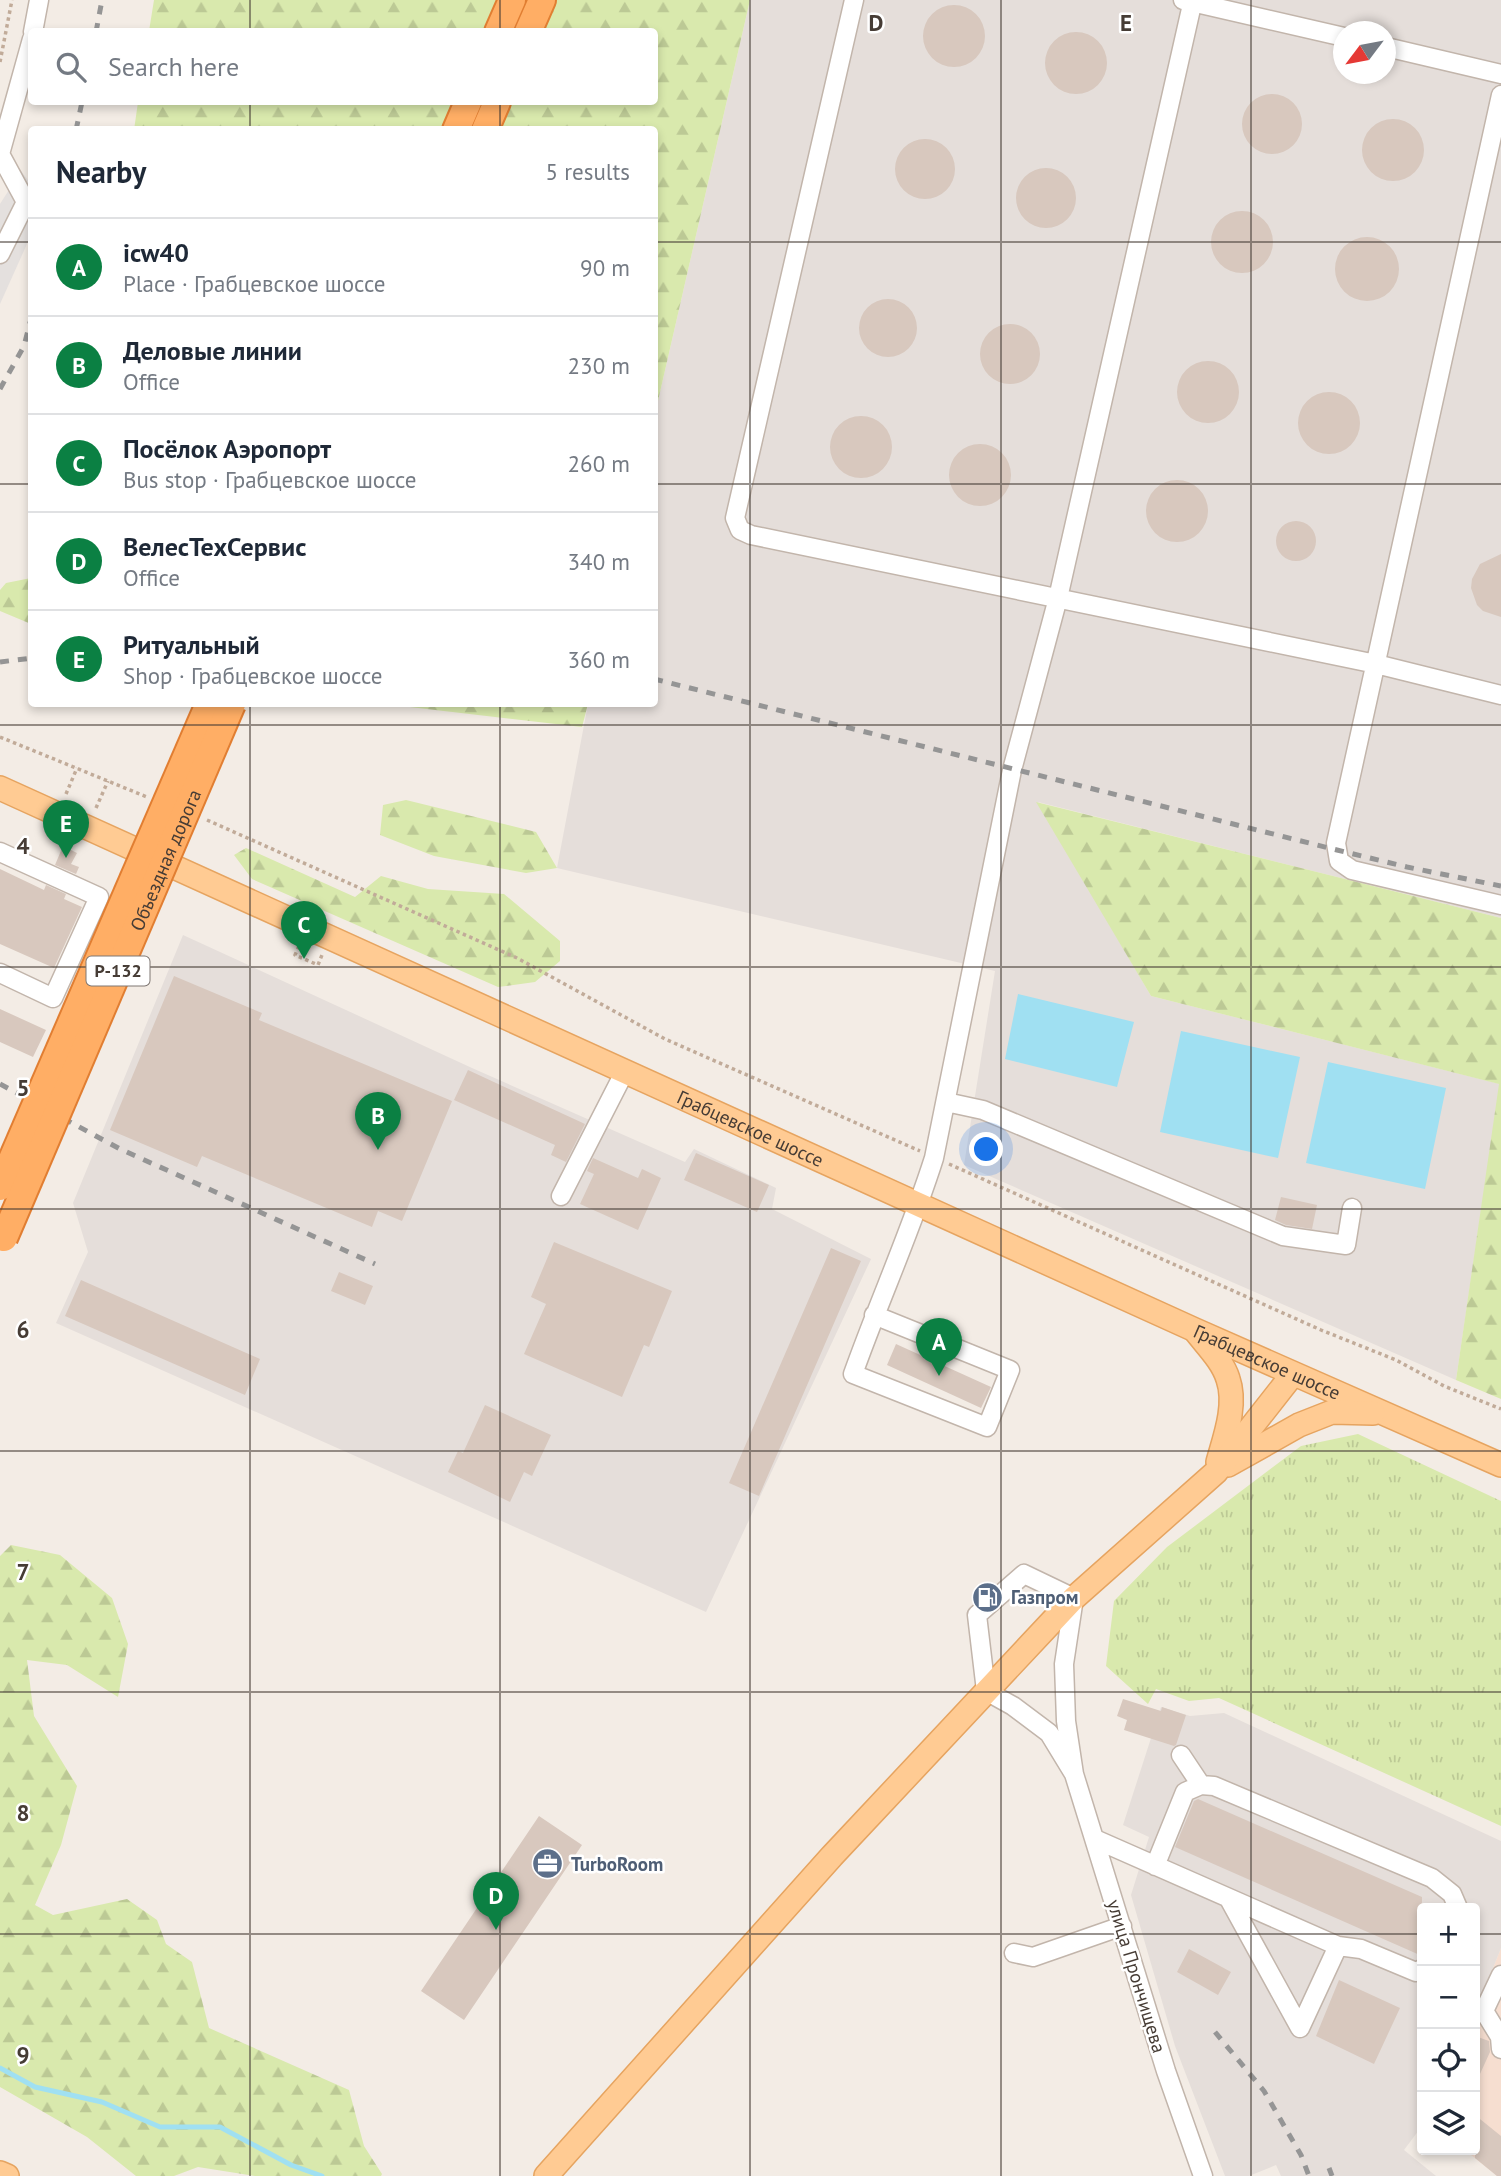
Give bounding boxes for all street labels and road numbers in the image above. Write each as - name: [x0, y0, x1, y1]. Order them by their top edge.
- street label: Объездная дорога: [125, 786, 206, 934]
- road number: Р-132: [86, 956, 150, 986]
- street label: Грабцевское шоссе: [673, 1085, 827, 1172]
- street label: Грабцевское шоссе: [1190, 1319, 1344, 1405]
- street label: улица Прончищева: [1102, 1896, 1172, 2056]

